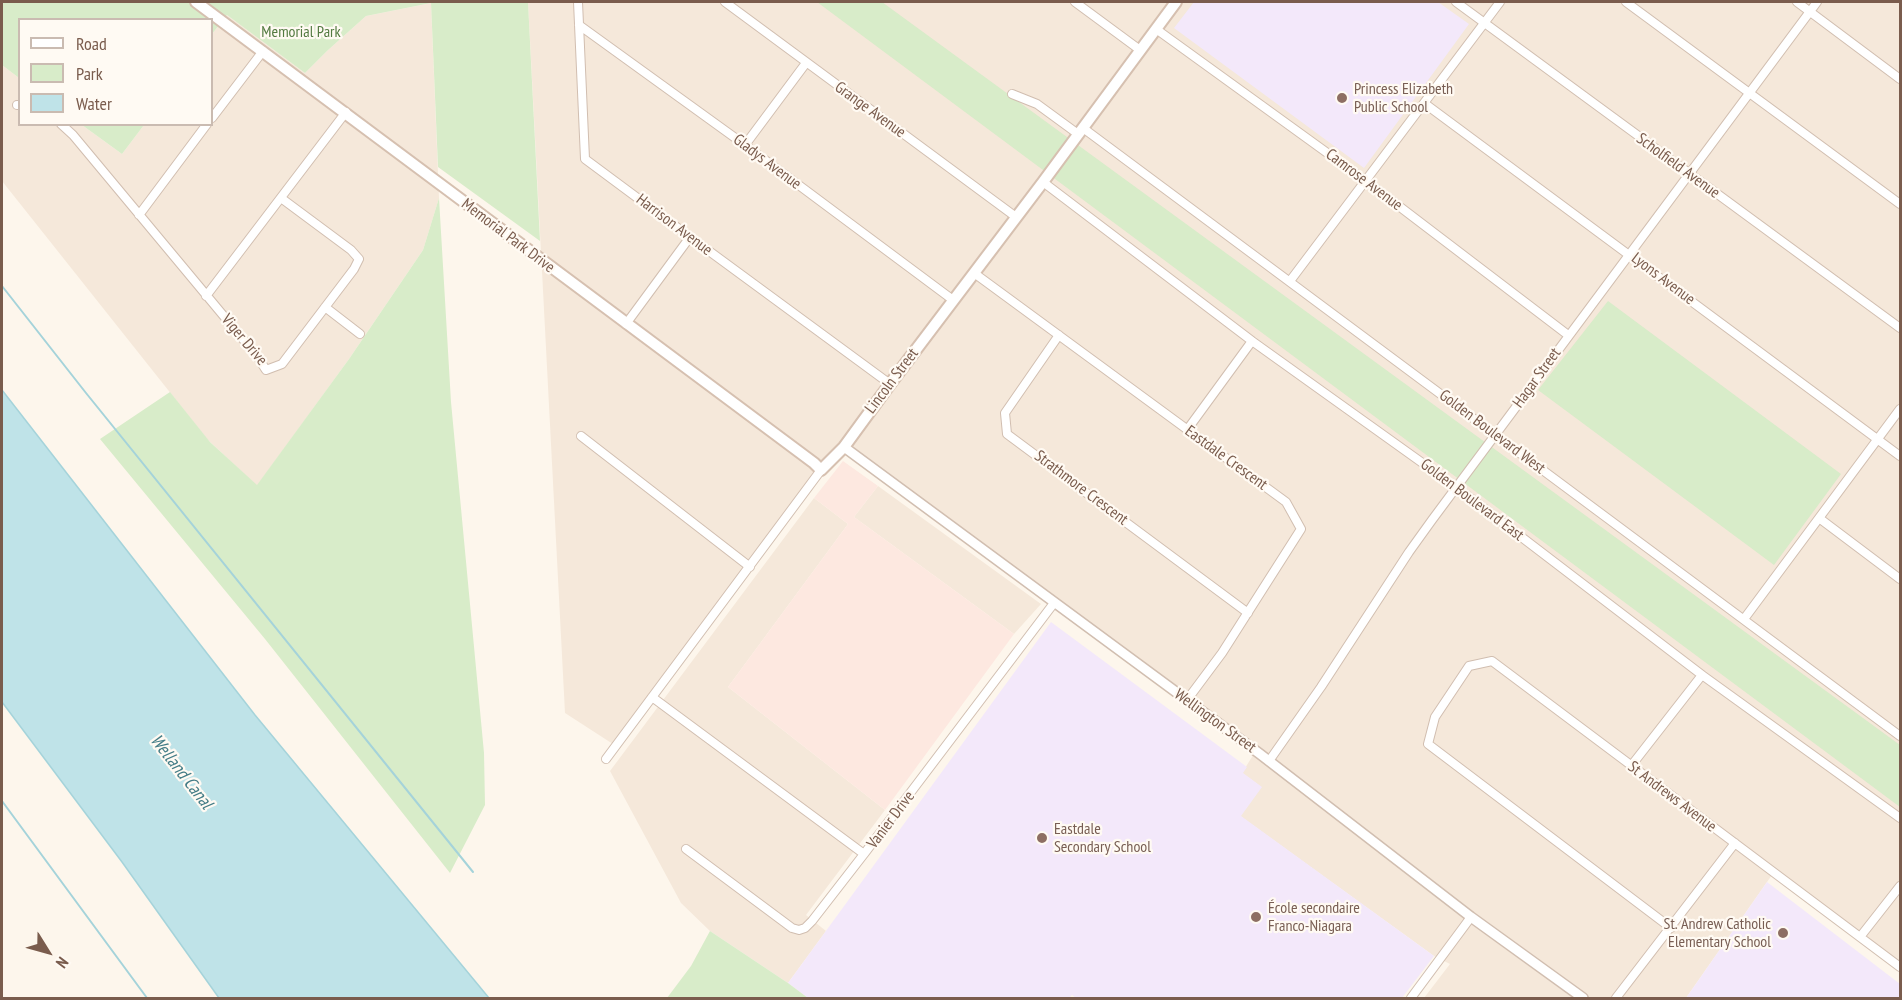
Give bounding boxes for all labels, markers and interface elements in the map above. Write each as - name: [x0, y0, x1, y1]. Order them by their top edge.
- legend: [18, 18, 213, 126]
- park label: Memorial Park: [261, 22, 341, 42]
- text: Road: [76, 32, 107, 55]
- text: Park: [76, 62, 103, 85]
- street label: Grange Avenue: [831, 78, 909, 142]
- place label: Princess Elizabeth Public School: [1354, 79, 1453, 117]
- marker: Princess Elizabeth Public School: [1335, 91, 1349, 105]
- text: Water: [76, 92, 112, 115]
- street label: Scholfield Avenue: [1633, 129, 1723, 203]
- street label: Gladys Avenue: [729, 130, 805, 194]
- street label: Camrose Avenue: [1322, 145, 1406, 215]
- street label: Harrison Avenue: [632, 190, 716, 260]
- street label: Memorial Park Drive: [458, 195, 558, 277]
- street label: Lyons Avenue: [1627, 249, 1699, 309]
- street label: Viger Drive: [217, 310, 271, 370]
- street label: Hagar Street: [1509, 344, 1565, 412]
- street label: Lincoln Street: [861, 345, 923, 417]
- street label: Golden Boulevard West: [1435, 386, 1549, 478]
- street label: Eastdale Crescent: [1181, 422, 1271, 494]
- street label: Strathmore Crescent: [1030, 447, 1132, 529]
- street label: Golden Boulevard East: [1417, 455, 1527, 545]
- street label: Wellington Street: [1170, 685, 1260, 757]
- water label: Welland Canal: [145, 730, 217, 814]
- street label: St Andrews Avenue: [1624, 758, 1720, 836]
- street label: Vanier Drive: [863, 787, 919, 853]
- place label: Eastdale Secondary School: [1054, 819, 1151, 857]
- marker: Eastdale Secondary School: [1035, 831, 1049, 845]
- place label: École secondaire Franco-Niagara: [1268, 898, 1360, 936]
- marker: École secondaire Franco-Niagara: [1249, 910, 1263, 924]
- place label: St. Andrew Catholic Elementary School: [1664, 914, 1771, 952]
- north arrow: [18, 922, 78, 982]
- marker: St. Andrew Catholic Elementary School: [1776, 926, 1790, 940]
- text: N: [52, 953, 73, 972]

